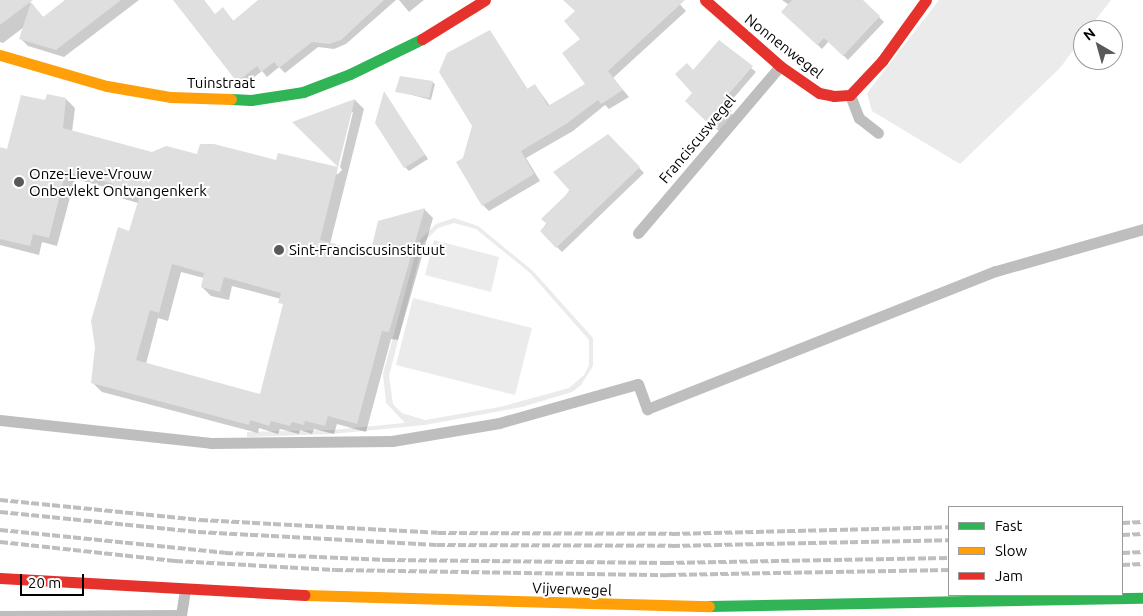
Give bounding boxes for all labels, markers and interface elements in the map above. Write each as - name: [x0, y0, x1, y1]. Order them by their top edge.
- street label: Nonnenwegel: [741, 10, 827, 82]
- north arrow: [1073, 20, 1123, 70]
- text: N: [1080, 24, 1098, 43]
- street label: Tuinstraat: [187, 74, 255, 92]
- street label: Franciscuswegel: [655, 91, 739, 187]
- place label: Onze-Lieve-Vrouw Onbevlekt Ontvangenkerk: [29, 164, 207, 199]
- marker: Onze-Lieve-Vrouw Onbevlekt Ontvangenkerk: [13, 176, 25, 188]
- place label: Sint-Franciscusinstituut: [289, 241, 445, 259]
- marker: Sint-Franciscusinstituut: [273, 244, 285, 256]
- legend: [948, 506, 1123, 596]
- text: Fast: [995, 517, 1022, 534]
- text: Slow: [995, 542, 1027, 559]
- scale bar: [22, 564, 86, 596]
- text: Jam: [995, 567, 1023, 584]
- text: 20 m: [28, 574, 61, 591]
- street label: Vijverwegel: [532, 579, 612, 599]

